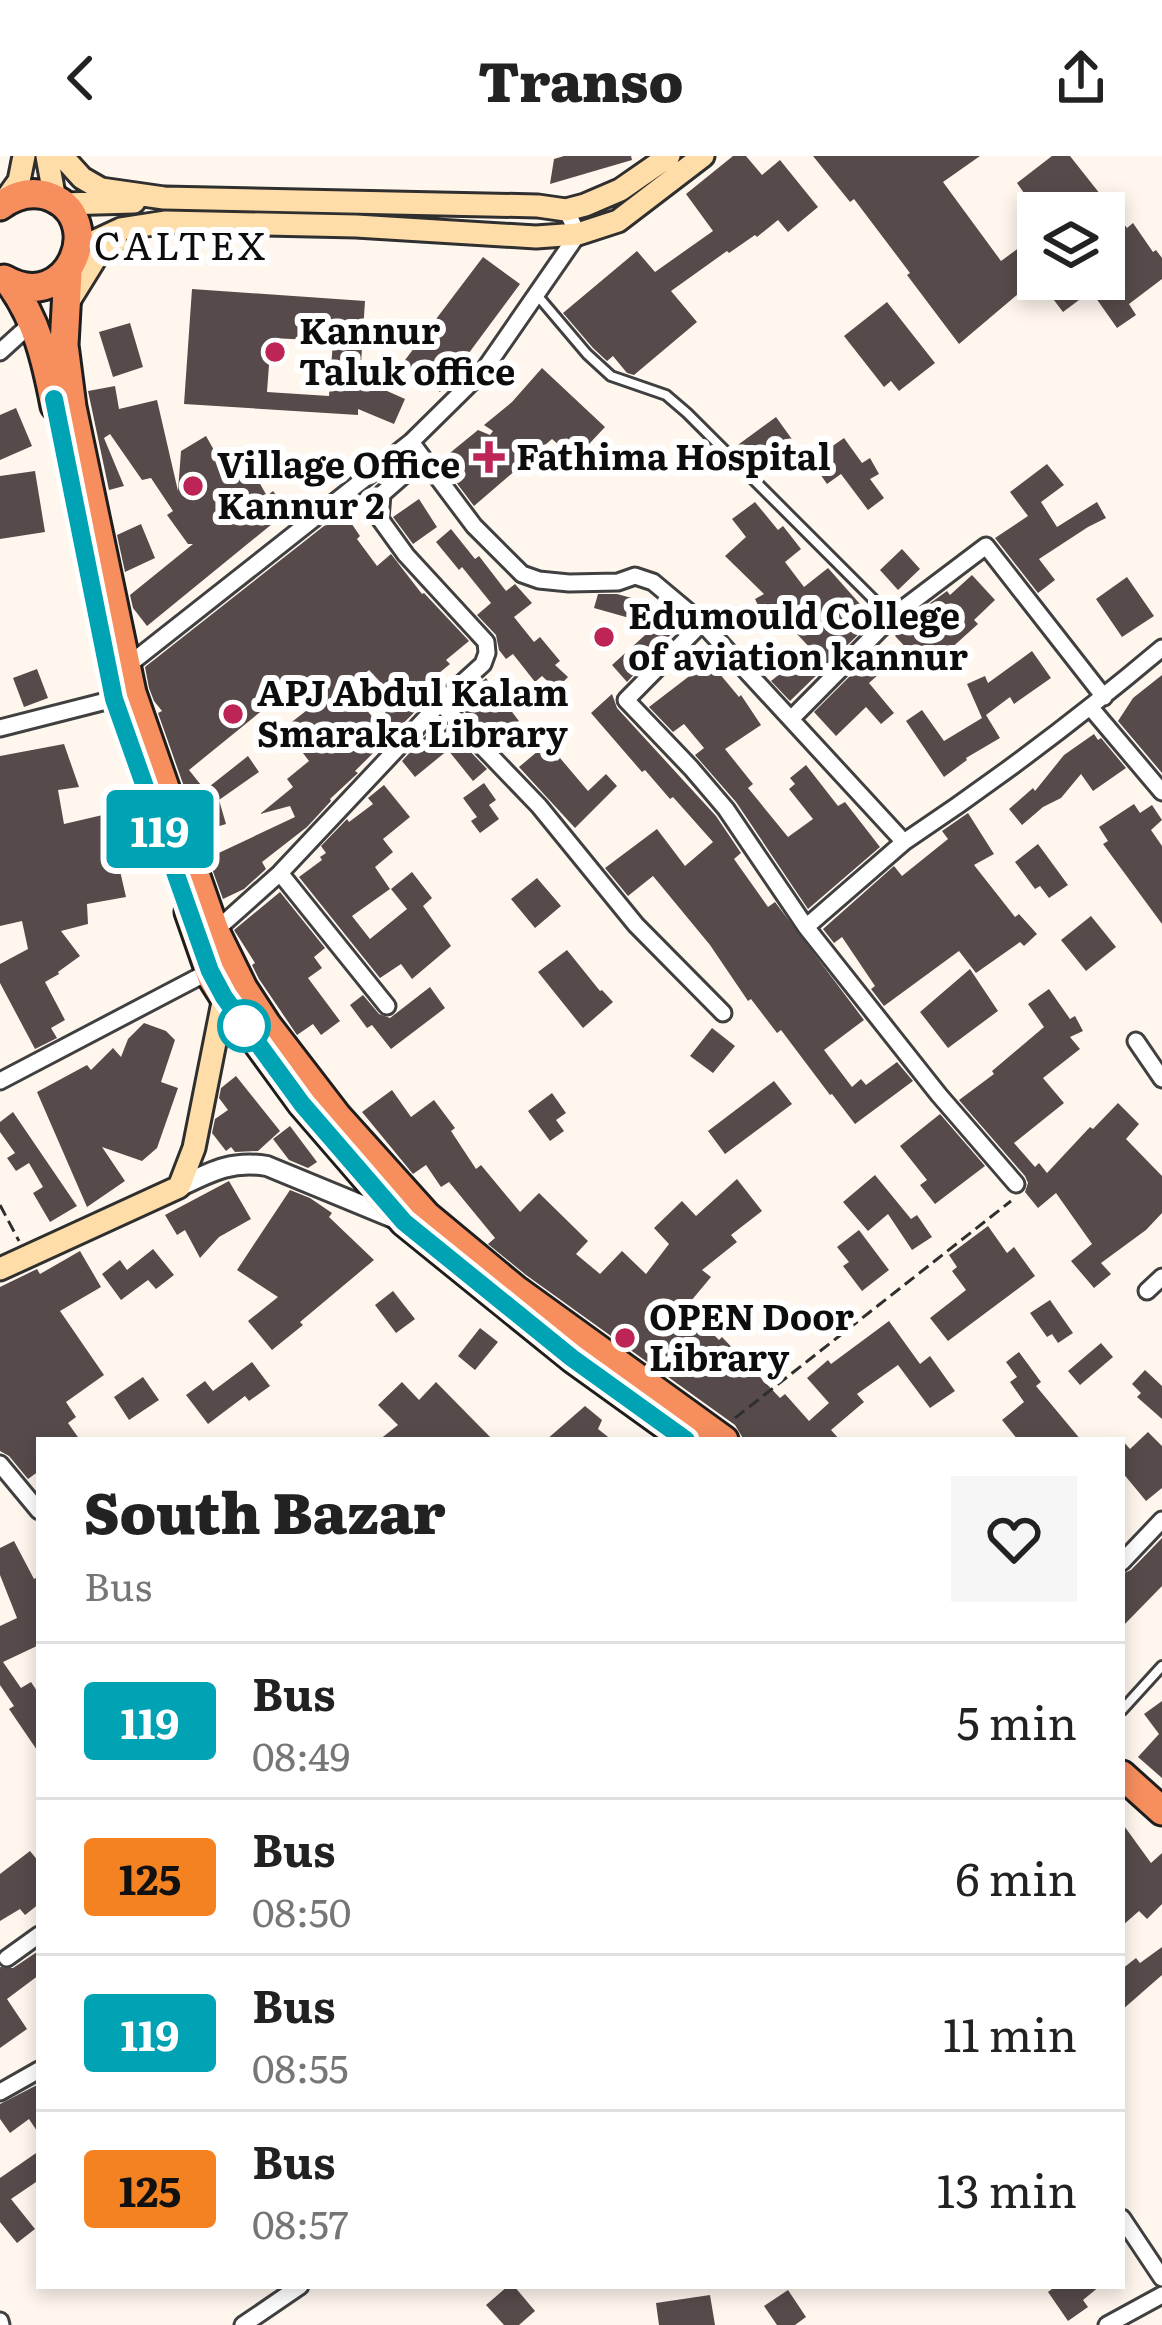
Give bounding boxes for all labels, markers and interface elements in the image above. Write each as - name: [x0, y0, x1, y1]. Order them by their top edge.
- text: Transo: [479, 38, 683, 119]
- icon: back: [48, 45, 114, 111]
- icon: share: [1048, 45, 1114, 111]
- map controls: [1017, 192, 1125, 300]
- button: layers: [1017, 192, 1125, 300]
- district label: CALTEX: [94, 214, 268, 272]
- place label: Kannur Taluk office: [299, 302, 516, 396]
- marker: Kannur Taluk office: [262, 339, 288, 365]
- place label: Fathima Hospital: [516, 428, 831, 481]
- place label: Village Office Kannur 2: [217, 436, 460, 530]
- marker: Fathima Hospital: [473, 441, 505, 473]
- marker: Village Office Kannur 2: [180, 473, 206, 499]
- place label: Edumould College of aviation kannur: [628, 587, 969, 681]
- marker: Edumould College of aviation kannur: [591, 624, 617, 650]
- place label: APJ Abdul Kalam Smaraka Library: [257, 664, 569, 758]
- marker: APJ Abdul Kalam Smaraka Library: [220, 701, 246, 727]
- line badge: 119: [91, 790, 229, 868]
- text: 119: [131, 798, 189, 860]
- unlabelled marker: [219, 1001, 269, 1051]
- place label: OPEN Door Library: [649, 1288, 854, 1382]
- marker: OPEN Door Library: [612, 1325, 638, 1351]
- text: South Bazar: [84, 1467, 446, 1552]
- button: heart: [951, 1476, 1077, 1602]
- text: Bus: [84, 1555, 152, 1613]
- text: Bus: [252, 1658, 336, 1725]
- text: 5 min: [957, 1687, 1077, 1754]
- text: 119: [121, 1690, 179, 1752]
- text: 08:49: [252, 1725, 350, 1783]
- text: Bus: [252, 1814, 336, 1881]
- text: 6 min: [955, 1843, 1077, 1910]
- text: 125: [119, 1846, 181, 1908]
- text: 08:50: [252, 1881, 351, 1939]
- text: Bus: [252, 1970, 336, 2037]
- text: 11 min: [943, 1999, 1077, 2066]
- text: 119: [121, 2002, 179, 2064]
- text: 08:55: [252, 2037, 349, 2095]
- text: Bus: [252, 2126, 336, 2193]
- text: 13 min: [937, 2155, 1077, 2222]
- text: 125: [119, 2158, 181, 2220]
- text: 08:57: [252, 2193, 348, 2251]

